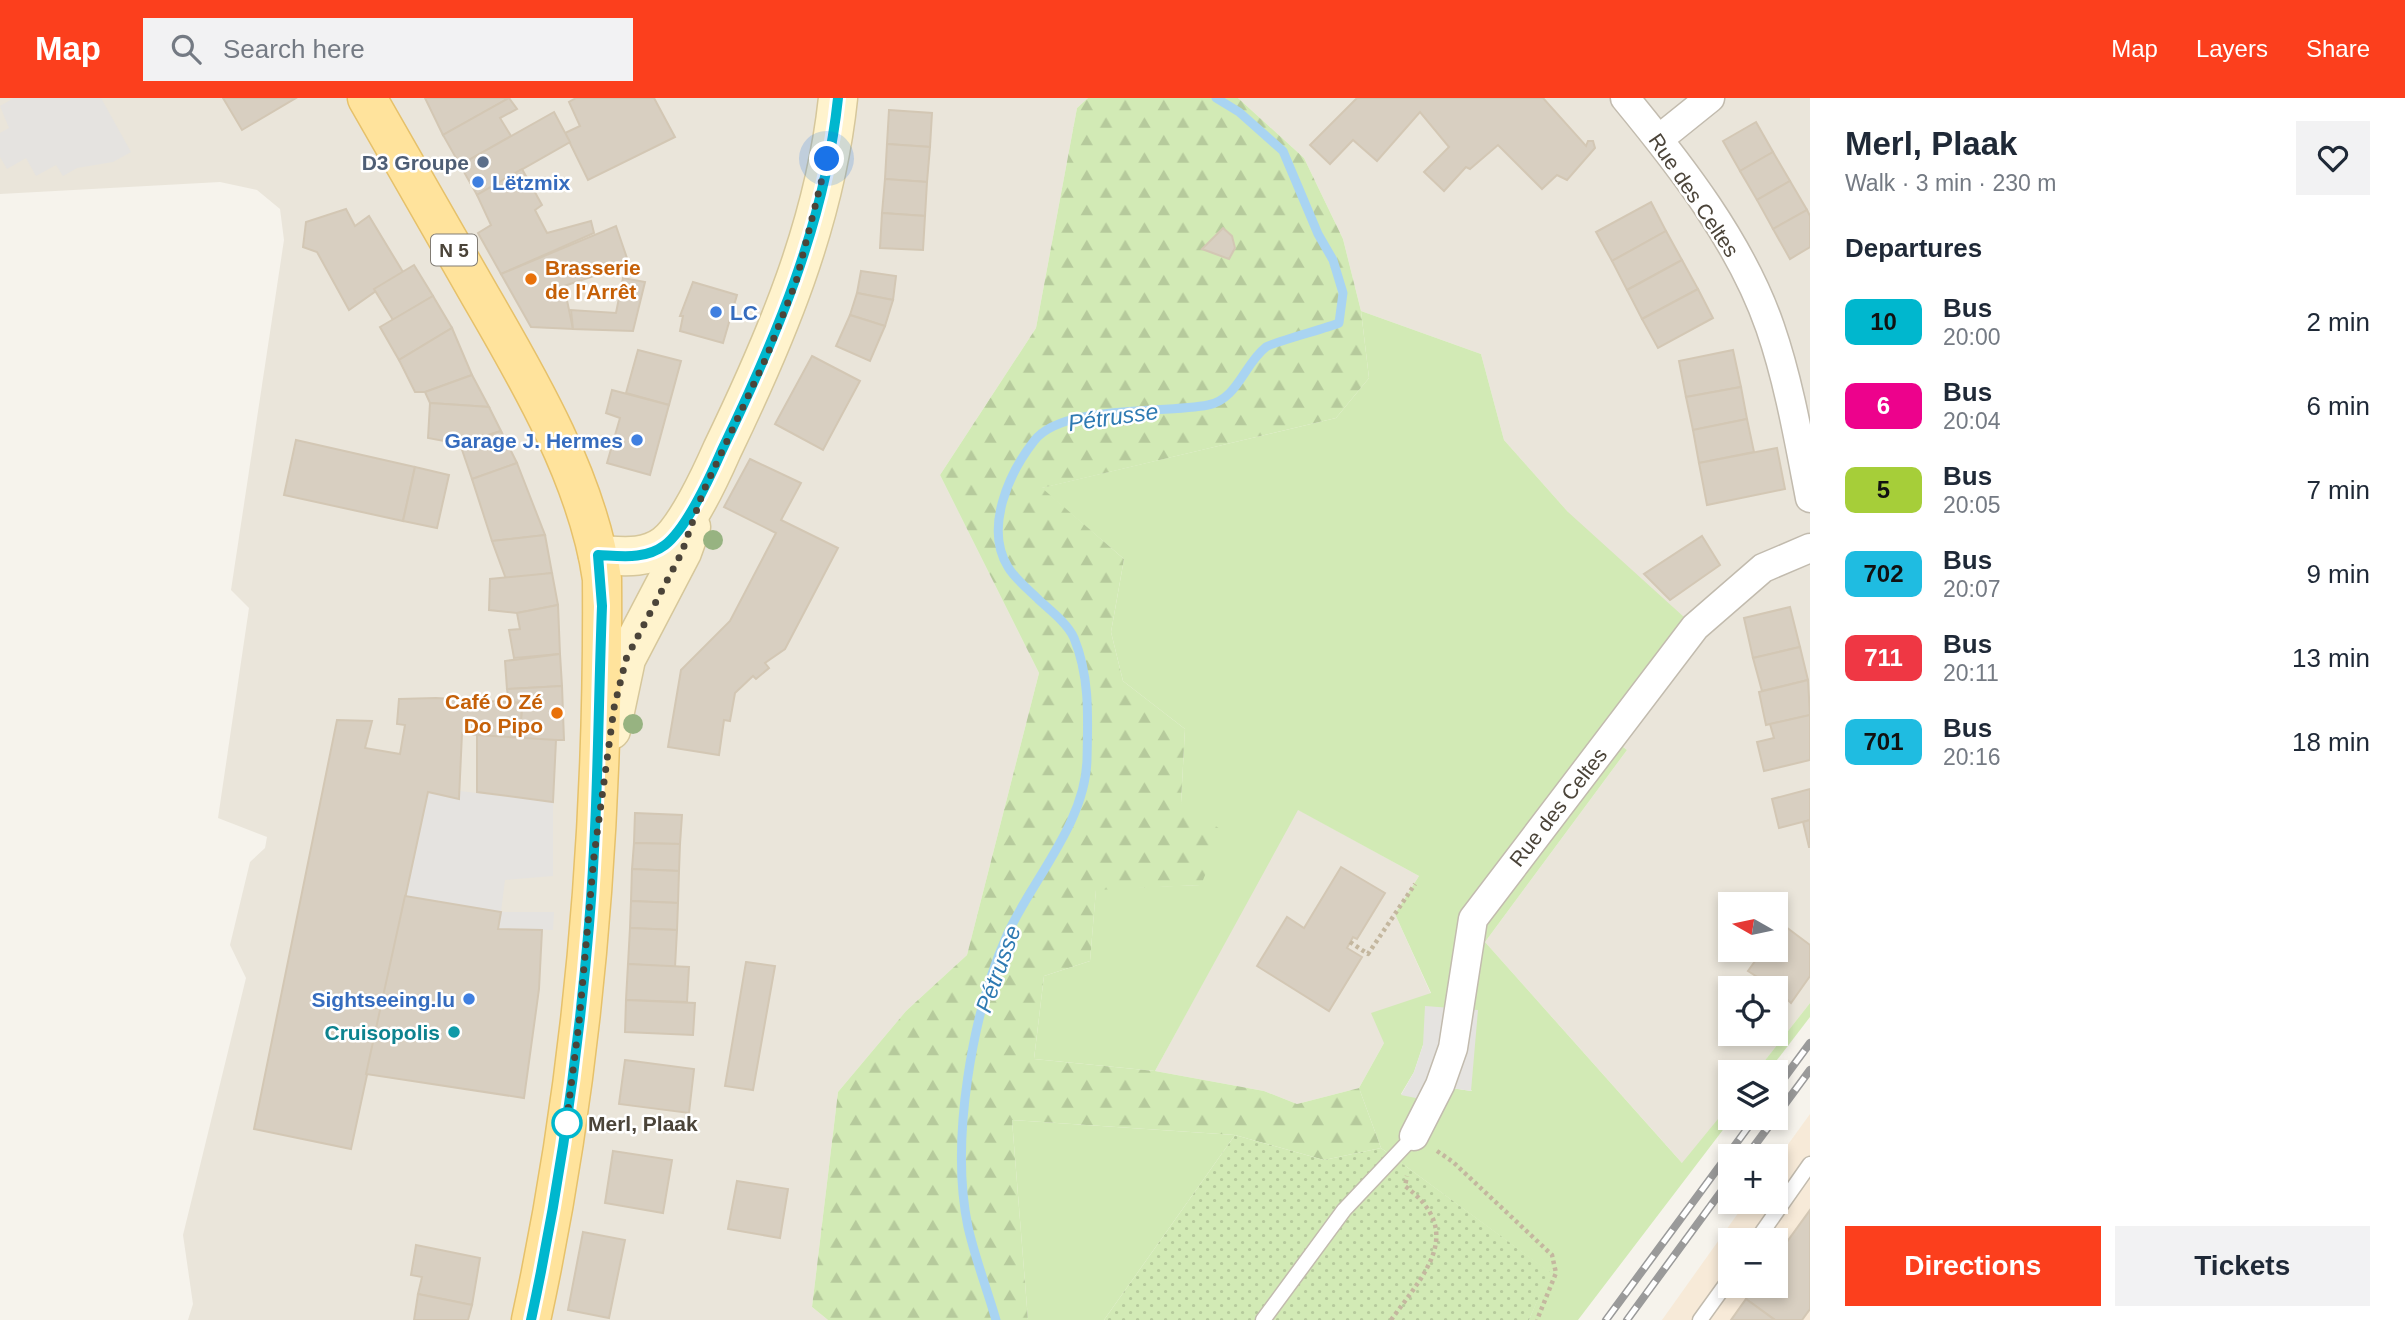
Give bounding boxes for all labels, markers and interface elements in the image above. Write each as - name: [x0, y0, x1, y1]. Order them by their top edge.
- search box: [143, 18, 633, 81]
- text: Map: [35, 30, 101, 67]
- icon: search: [167, 30, 205, 68]
- text: Search here: [223, 34, 365, 64]
- text: Map: [2111, 35, 2158, 62]
- text: Layers: [2196, 35, 2268, 62]
- text: Share: [2306, 35, 2370, 62]
- button: heart: [2296, 121, 2370, 195]
- text: Merl, Plaak: [1845, 125, 2017, 162]
- street label: Rue des Celtes: [1644, 129, 1744, 261]
- your location: [809, 141, 844, 176]
- place label: D3 Groupe: [362, 151, 469, 174]
- marker: D3 Groupe: [475, 154, 491, 170]
- text: Walk · 3 min · 230 m: [1845, 170, 2056, 196]
- place label: Lëtzmix: [492, 171, 571, 194]
- marker: Lëtzmix: [470, 174, 486, 190]
- text: Departures: [1845, 233, 1982, 263]
- road number: N 5: [431, 234, 477, 266]
- place label: Brasserie de l'Arrêt: [545, 256, 641, 303]
- marker: Brasserie de l'Arrêt: [523, 271, 539, 287]
- text: Bus: [1943, 293, 1992, 323]
- place label: LC: [730, 301, 758, 324]
- marker: LC: [708, 304, 724, 320]
- text: 2 min: [2306, 307, 2370, 337]
- text: 10: [1870, 308, 1897, 335]
- text: 20:00: [1943, 324, 2001, 350]
- text: Bus: [1943, 377, 1992, 407]
- text: 6 min: [2306, 391, 2370, 421]
- text: 6: [1877, 392, 1890, 419]
- water label: Pétrusse: [1066, 398, 1160, 436]
- text: 20:04: [1943, 408, 2001, 434]
- place label: Garage J. Hermes: [444, 429, 623, 452]
- marker: Garage J. Hermes: [629, 432, 645, 448]
- text: Bus: [1943, 461, 1992, 491]
- text: 7 min: [2306, 475, 2370, 505]
- text: 5: [1877, 476, 1890, 503]
- text: 20:05: [1943, 492, 2001, 518]
- text: Bus: [1943, 545, 1992, 575]
- text: 9 min: [2306, 559, 2370, 589]
- text: 702: [1863, 560, 1904, 587]
- text: 20:07: [1943, 576, 2001, 602]
- text: Bus: [1943, 629, 1992, 659]
- text: 13 min: [2292, 643, 2370, 673]
- text: 711: [1864, 644, 1903, 671]
- text: 20:11: [1943, 660, 1999, 686]
- place label: Café O Zé Do Pipo: [445, 690, 543, 737]
- marker: Café O Zé Do Pipo: [549, 705, 565, 721]
- text: Bus: [1943, 713, 1992, 743]
- text: 18 min: [2292, 727, 2370, 757]
- text: 701: [1863, 728, 1904, 755]
- street label: Rue des Celtes: [1505, 743, 1611, 871]
- text: 20:16: [1943, 744, 2001, 770]
- north arrow: [1718, 892, 1788, 962]
- map controls: [1718, 892, 1788, 1298]
- water label: Pétrusse: [970, 922, 1026, 1016]
- button: locate: [1718, 976, 1788, 1046]
- place label: Sightseeing.lu: [311, 988, 455, 1011]
- marker: Sightseeing.lu: [461, 991, 477, 1007]
- place label: Cruisopolis: [324, 1021, 440, 1044]
- marker: Cruisopolis: [446, 1024, 462, 1040]
- button: layers: [1718, 1060, 1788, 1130]
- marker: Merl, Plaak: [552, 1108, 582, 1138]
- place label: Merl, Plaak: [588, 1112, 698, 1135]
- button: +: [1718, 1144, 1788, 1214]
- button: Directions: [1845, 1226, 2101, 1306]
- button: Tickets: [2115, 1226, 2370, 1306]
- button: −: [1718, 1228, 1788, 1298]

